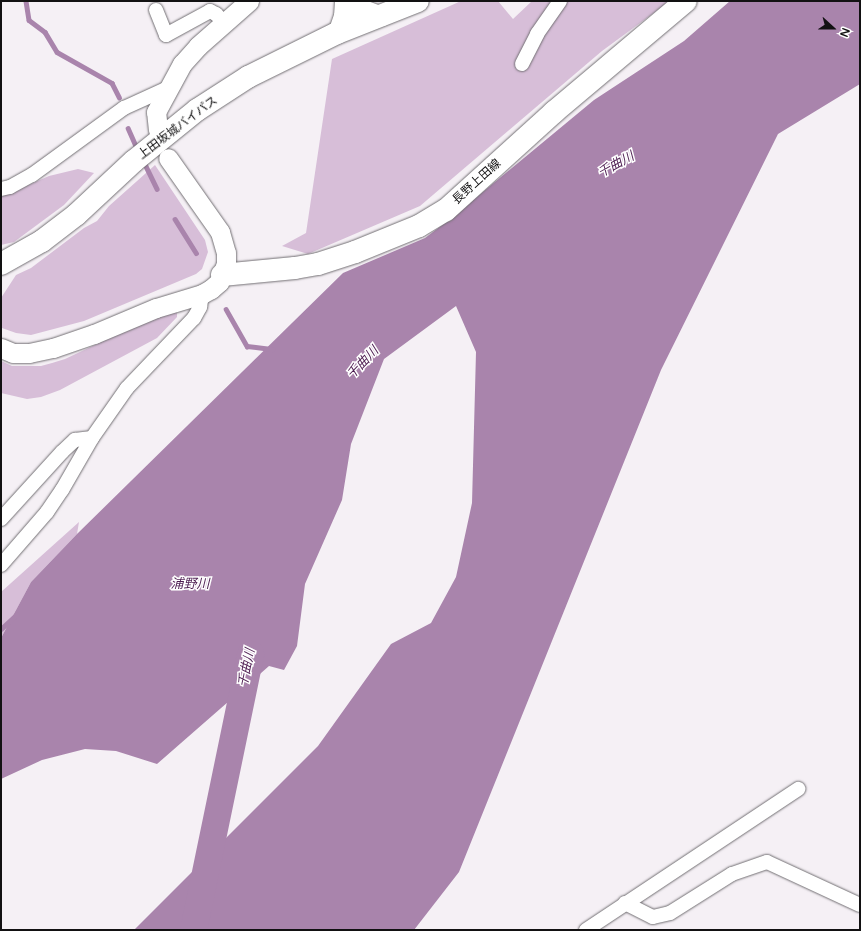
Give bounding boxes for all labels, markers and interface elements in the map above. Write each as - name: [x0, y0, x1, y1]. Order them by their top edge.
- north arrow: [813, 8, 853, 48]
- text: N: [837, 26, 852, 39]
- street label: 上田坂城バイパス: [135, 93, 221, 163]
- water label: 千曲川: [595, 149, 637, 181]
- street label: 長野上田線: [450, 157, 504, 207]
- water label: 千曲川: [344, 344, 382, 382]
- water label: 浦野川: [171, 576, 209, 592]
- water label: 千曲川: [235, 647, 259, 689]

